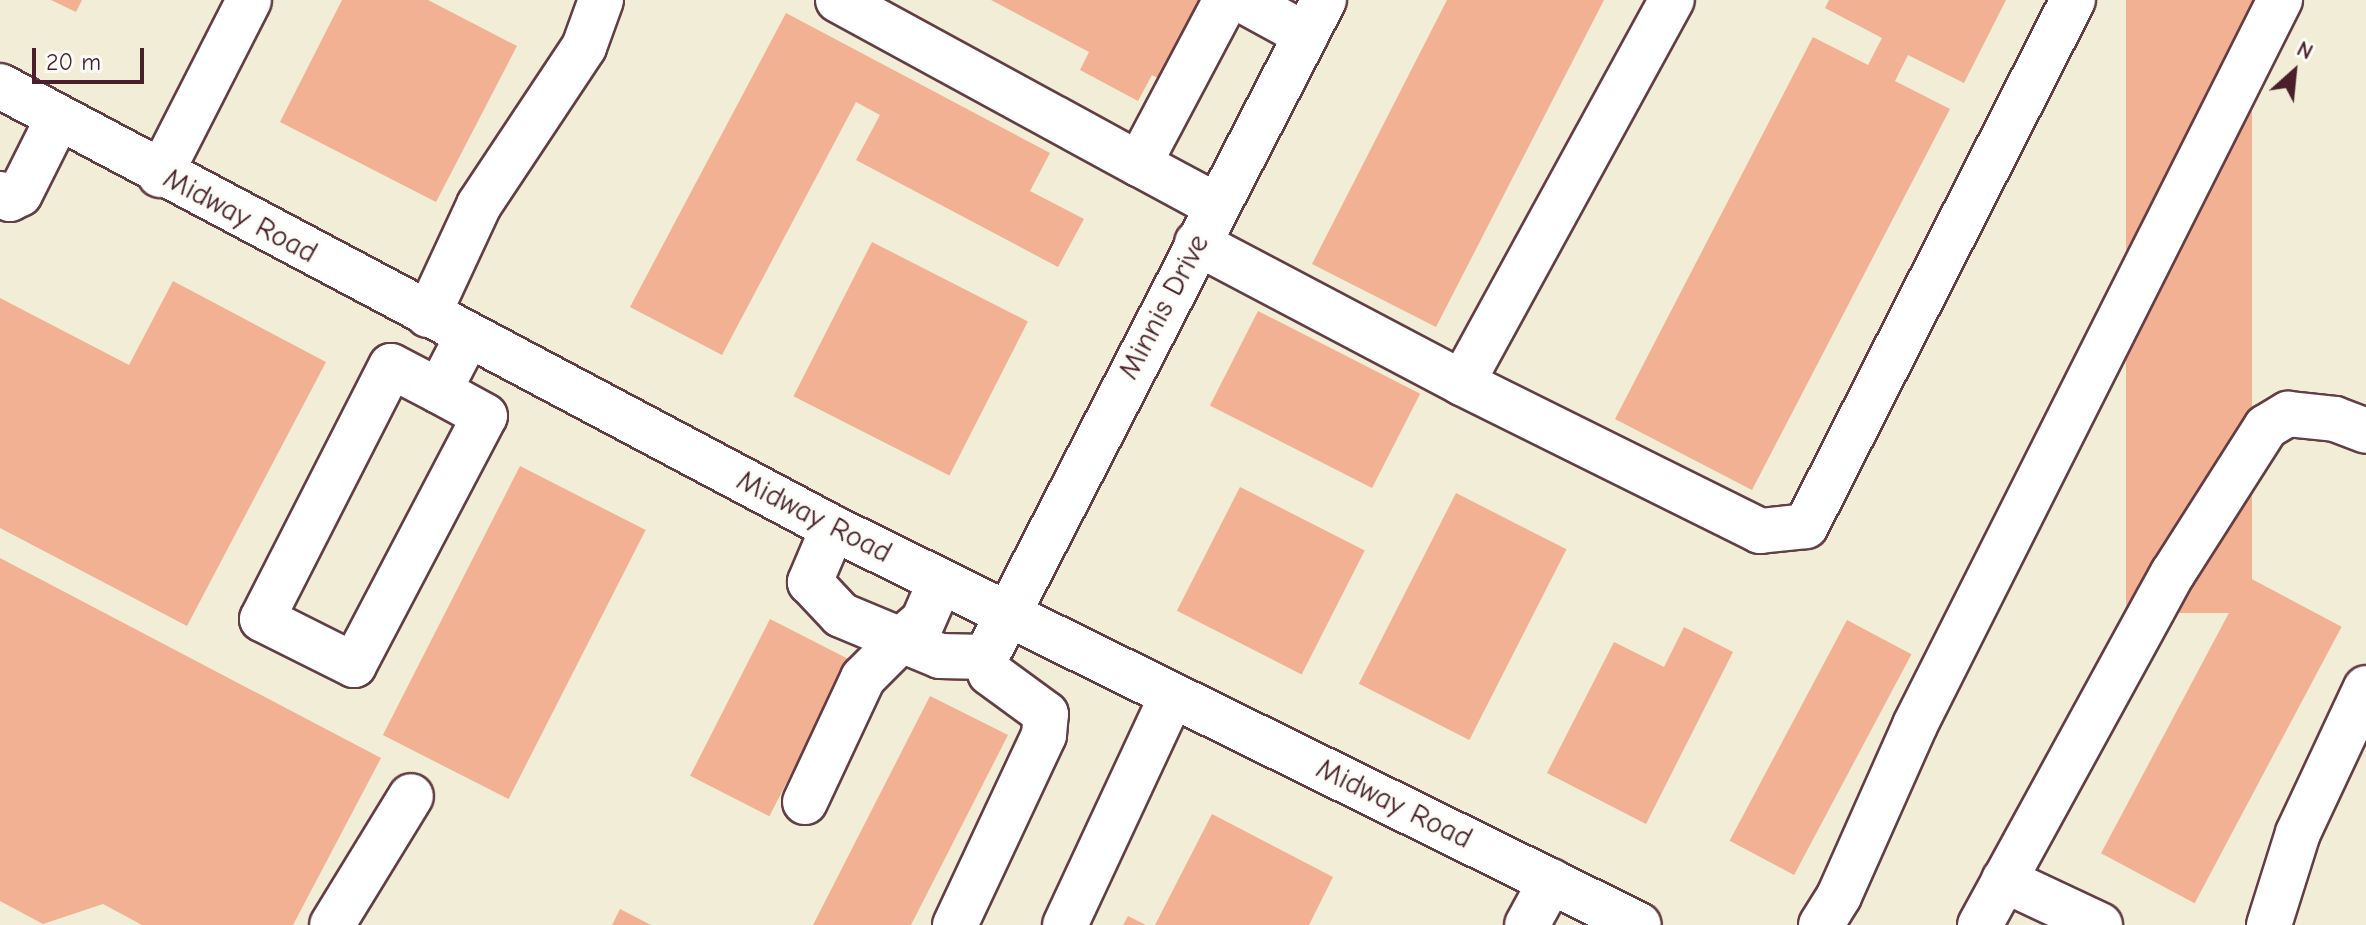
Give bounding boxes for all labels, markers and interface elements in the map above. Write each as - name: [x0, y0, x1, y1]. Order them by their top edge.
- scale bar: [36, 32, 148, 82]
- north arrow: [2254, 32, 2334, 112]
- text: N: [2293, 36, 2317, 65]
- text: 20 m: [46, 48, 101, 76]
- street label: Midway Road: [157, 160, 323, 272]
- street label: Minnis Drive: [1111, 228, 1217, 386]
- street label: Midway Road: [731, 463, 897, 571]
- street label: Midway Road: [1310, 751, 1478, 857]

